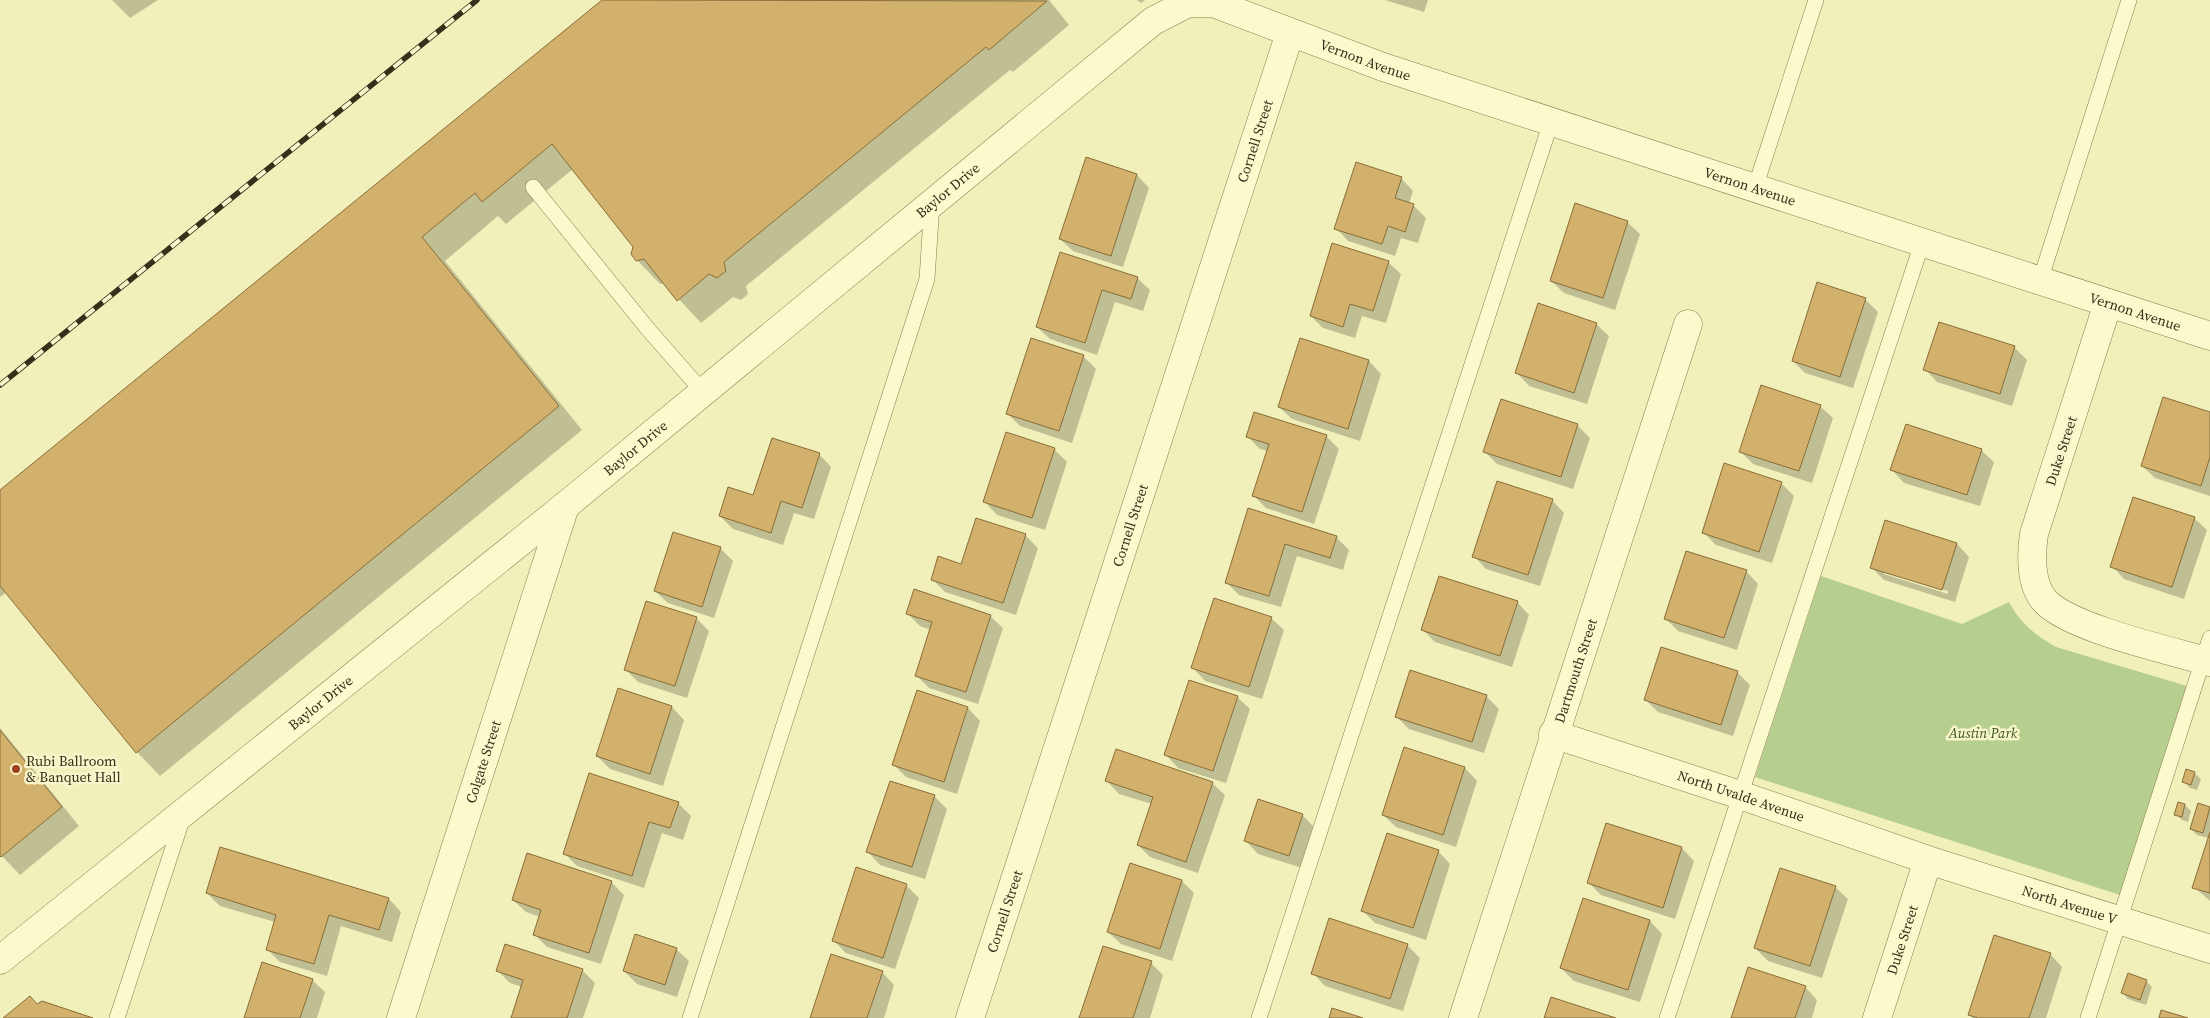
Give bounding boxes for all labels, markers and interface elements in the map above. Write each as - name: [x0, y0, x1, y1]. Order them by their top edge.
- street label: Vernon Avenue: [1317, 34, 1413, 85]
- street label: Cornell Street: [1232, 97, 1278, 185]
- street label: Baylor Drive: [911, 158, 984, 223]
- street label: Vernon Avenue: [1702, 162, 1799, 211]
- street label: Vernon Avenue: [2087, 287, 2184, 336]
- street label: Duke Street: [2040, 413, 2082, 488]
- street label: Baylor Drive: [599, 416, 672, 480]
- street label: Cornell Street: [1107, 481, 1153, 569]
- street label: Dartmouth Street: [1549, 616, 1602, 726]
- street label: Baylor Drive: [284, 670, 357, 735]
- street label: Colgate Street: [460, 718, 506, 806]
- park label: Austin Park: [1948, 723, 2018, 743]
- place label: Rubi Ballroom & Banquet Hall: [26, 751, 121, 787]
- marker: Rubi Ballroom & Banquet Hall: [10, 763, 22, 775]
- street label: North Uvalde Avenue: [1675, 765, 1807, 827]
- street label: Cornell Street: [982, 867, 1028, 955]
- street label: North Avenue V: [2020, 880, 2120, 929]
- street label: Duke Street: [1882, 902, 1923, 977]

